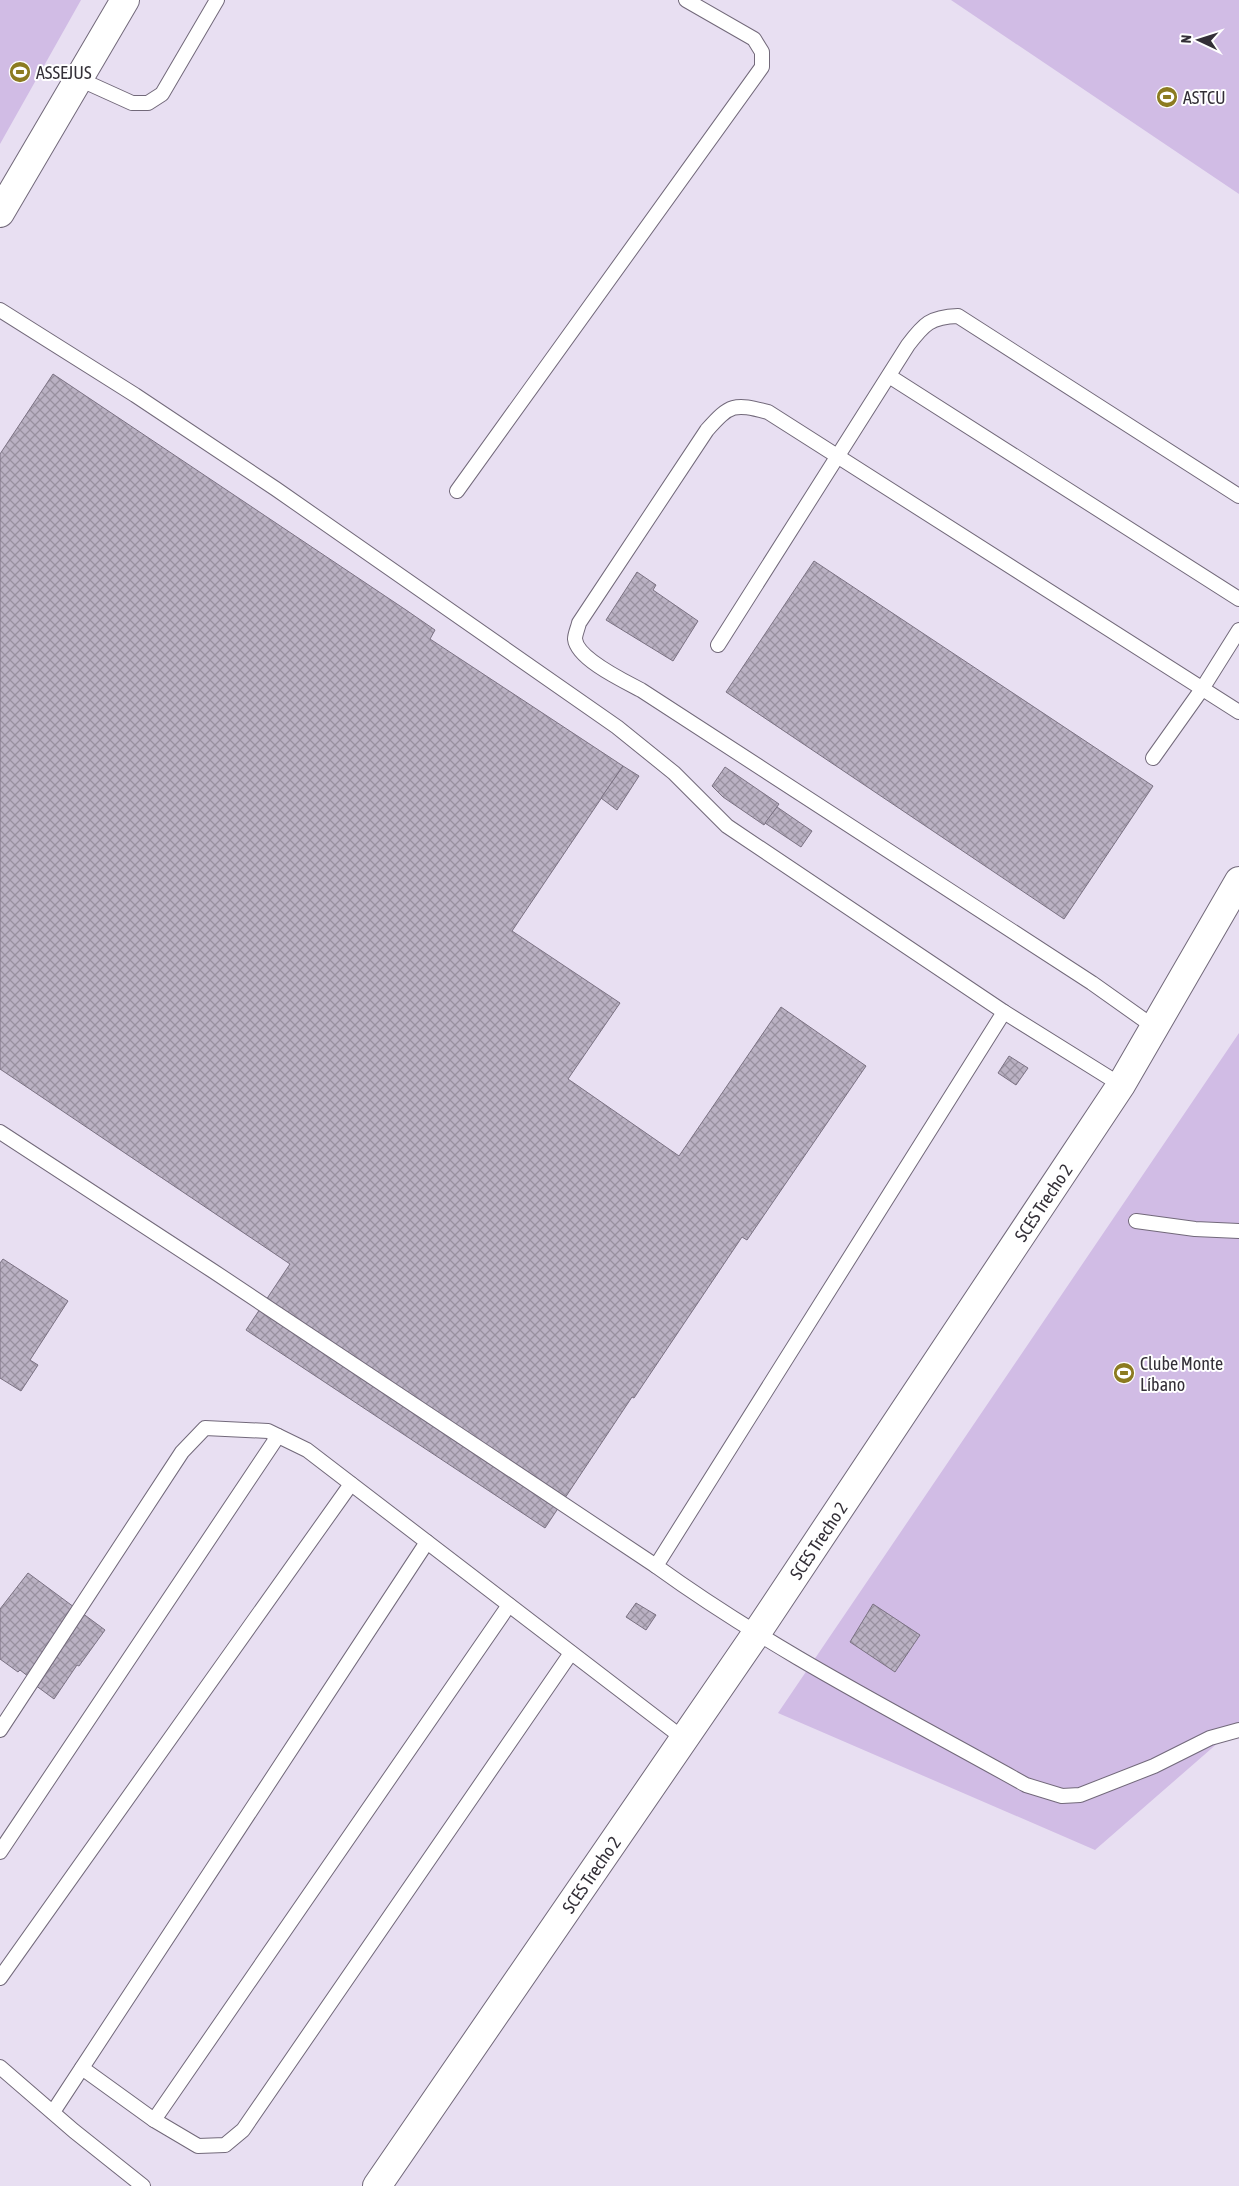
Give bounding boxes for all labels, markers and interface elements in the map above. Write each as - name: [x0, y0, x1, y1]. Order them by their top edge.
- north arrow: [1174, 15, 1224, 65]
- text: N: [1178, 34, 1194, 44]
- sports icon: ASSEJUS: [8, 60, 32, 84]
- place label: ASSEJUS: [36, 62, 92, 83]
- sports icon: ASTCU: [1155, 85, 1179, 109]
- place label: ASTCU: [1183, 87, 1226, 108]
- street label: SCES Trecho 2: [1010, 1160, 1076, 1245]
- place label: Clube Monte Líbano: [1140, 1353, 1223, 1395]
- sports icon: Clube Monte Líbano: [1112, 1361, 1136, 1385]
- street label: SCES Trecho 2: [785, 1498, 851, 1583]
- street label: SCES Trecho 2: [557, 1832, 625, 1917]

